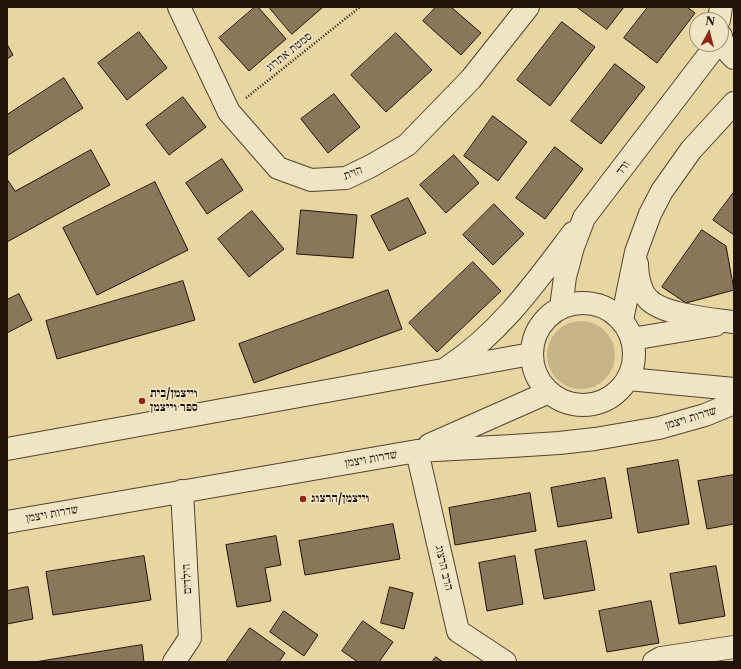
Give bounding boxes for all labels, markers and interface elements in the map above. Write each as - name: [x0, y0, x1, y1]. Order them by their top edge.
- north arrow: [689, 12, 729, 52]
- text: N: [705, 14, 716, 29]
- street label: סמטת אתרוג: [263, 29, 315, 75]
- street label: ורד: [613, 158, 633, 178]
- street label: הזית: [341, 163, 365, 183]
- place label: וייצמן/בית ספר וייצמן: [150, 387, 198, 415]
- marker: וייצמן/בית ספר וייצמן: [137, 396, 147, 406]
- street label: שדרות ויצמן: [664, 403, 718, 433]
- street label: שדרות ויצמן: [344, 447, 398, 471]
- place label: וייצמן/הרצוג: [311, 492, 369, 506]
- marker: וייצמן/הרצוג: [298, 494, 308, 504]
- street label: שדרות ויצמן: [25, 502, 79, 526]
- street label: הרב הרצוג: [432, 544, 456, 592]
- street label: הילדים: [179, 563, 195, 595]

